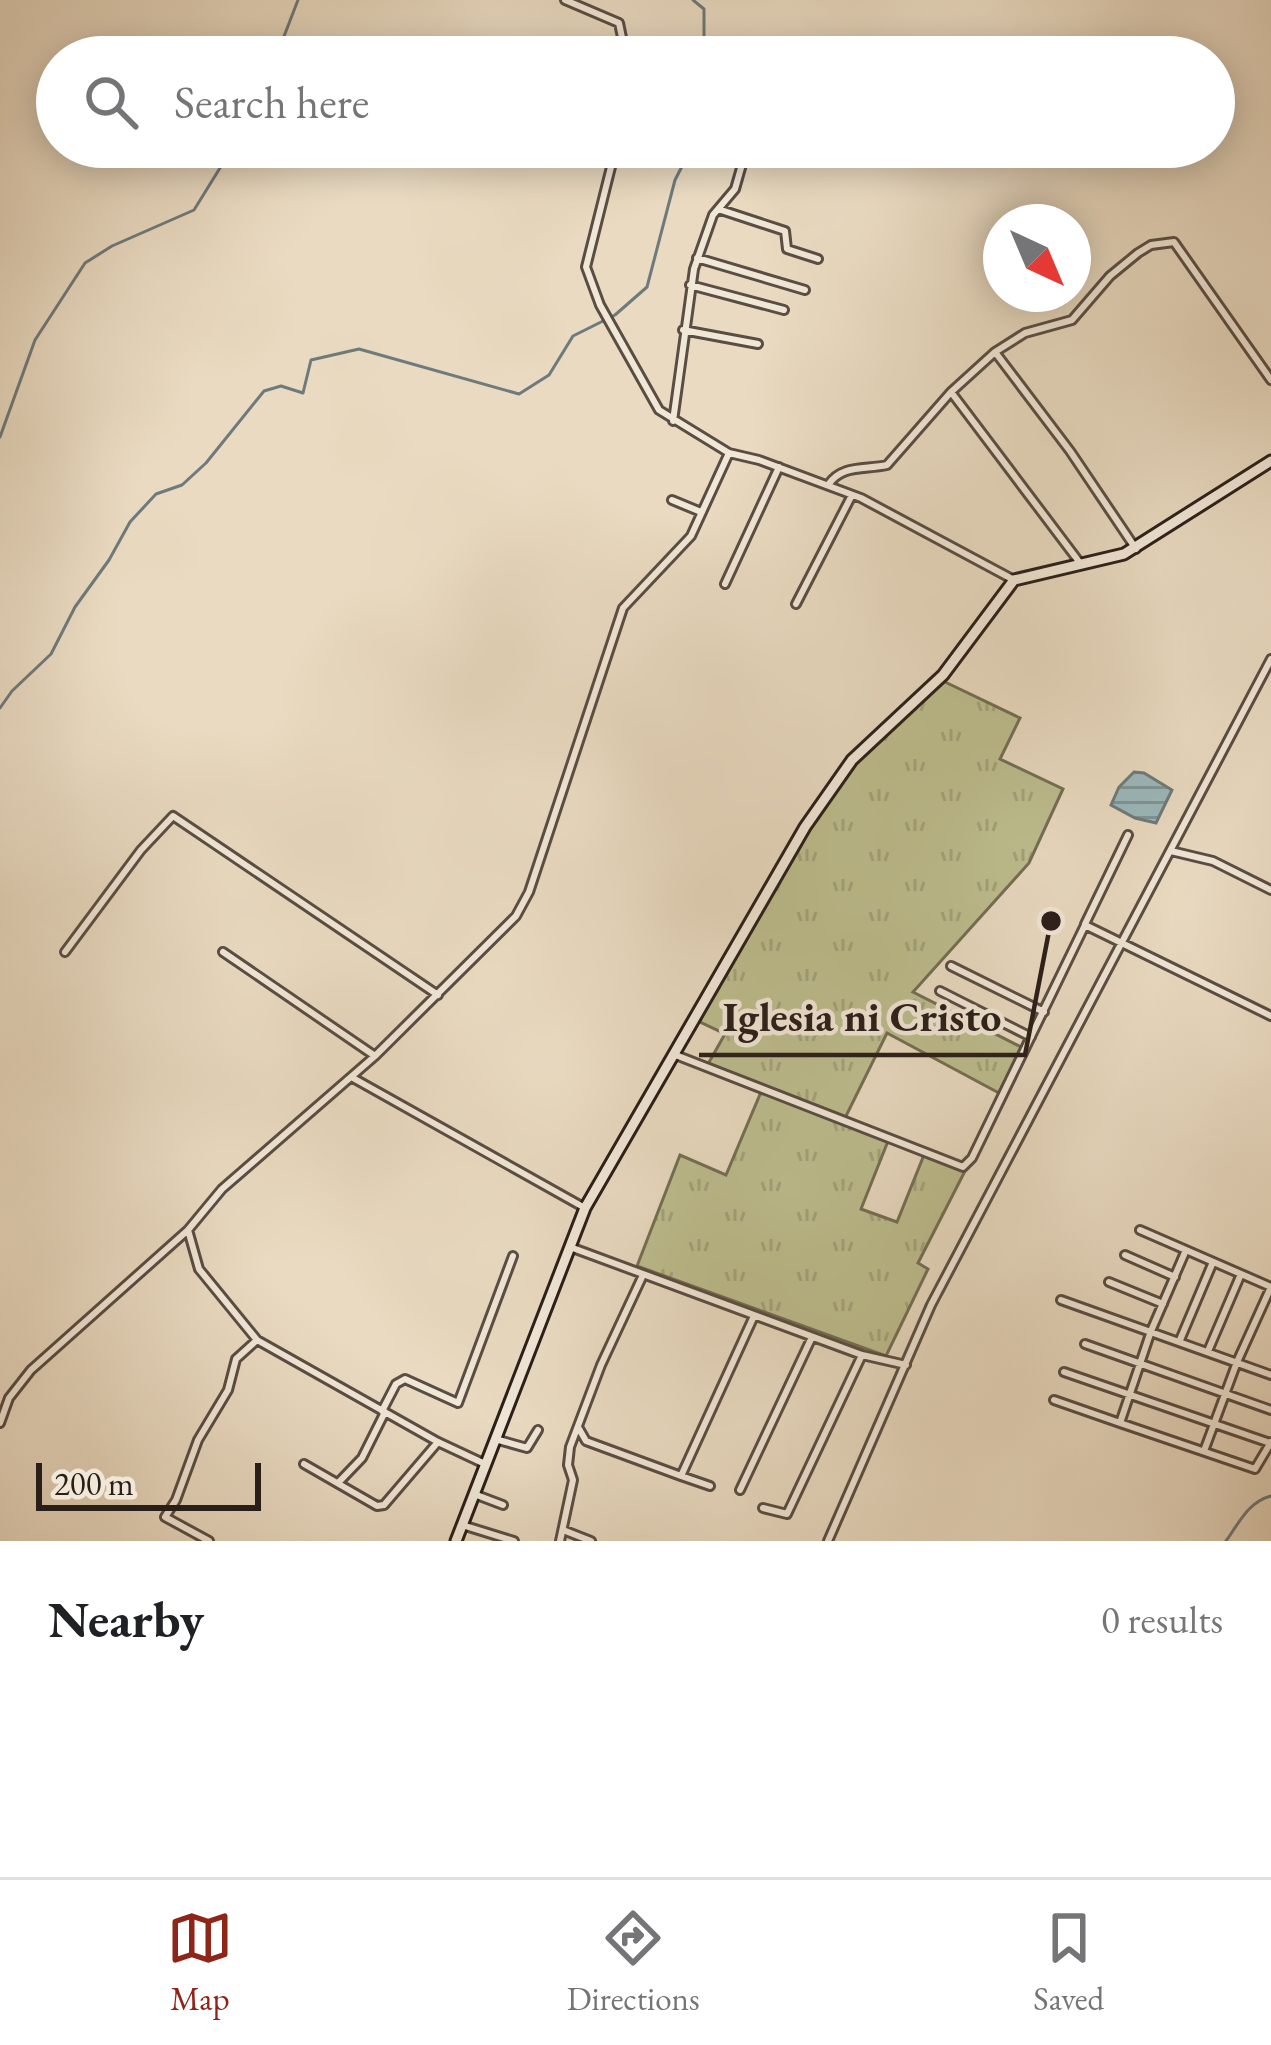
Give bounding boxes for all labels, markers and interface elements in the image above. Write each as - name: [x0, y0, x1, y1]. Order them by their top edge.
- search box: [36, 36, 1235, 168]
- icon: search: [78, 69, 144, 135]
- text: Search here: [174, 73, 369, 131]
- north arrow: [983, 204, 1091, 312]
- callout: Iglesia ni Cristo: [699, 977, 1025, 1055]
- text: Iglesia ni Cristo: [723, 989, 1001, 1044]
- scale bar: [36, 1457, 261, 1510]
- text: 200 m: [54, 1462, 134, 1505]
- text: Nearby: [48, 1586, 204, 1652]
- text: 0 results: [1101, 1594, 1223, 1645]
- tab: Map: [167, 1905, 233, 2020]
- tab: Directions: [567, 1905, 700, 2020]
- tab: Saved: [1033, 1905, 1104, 2020]

